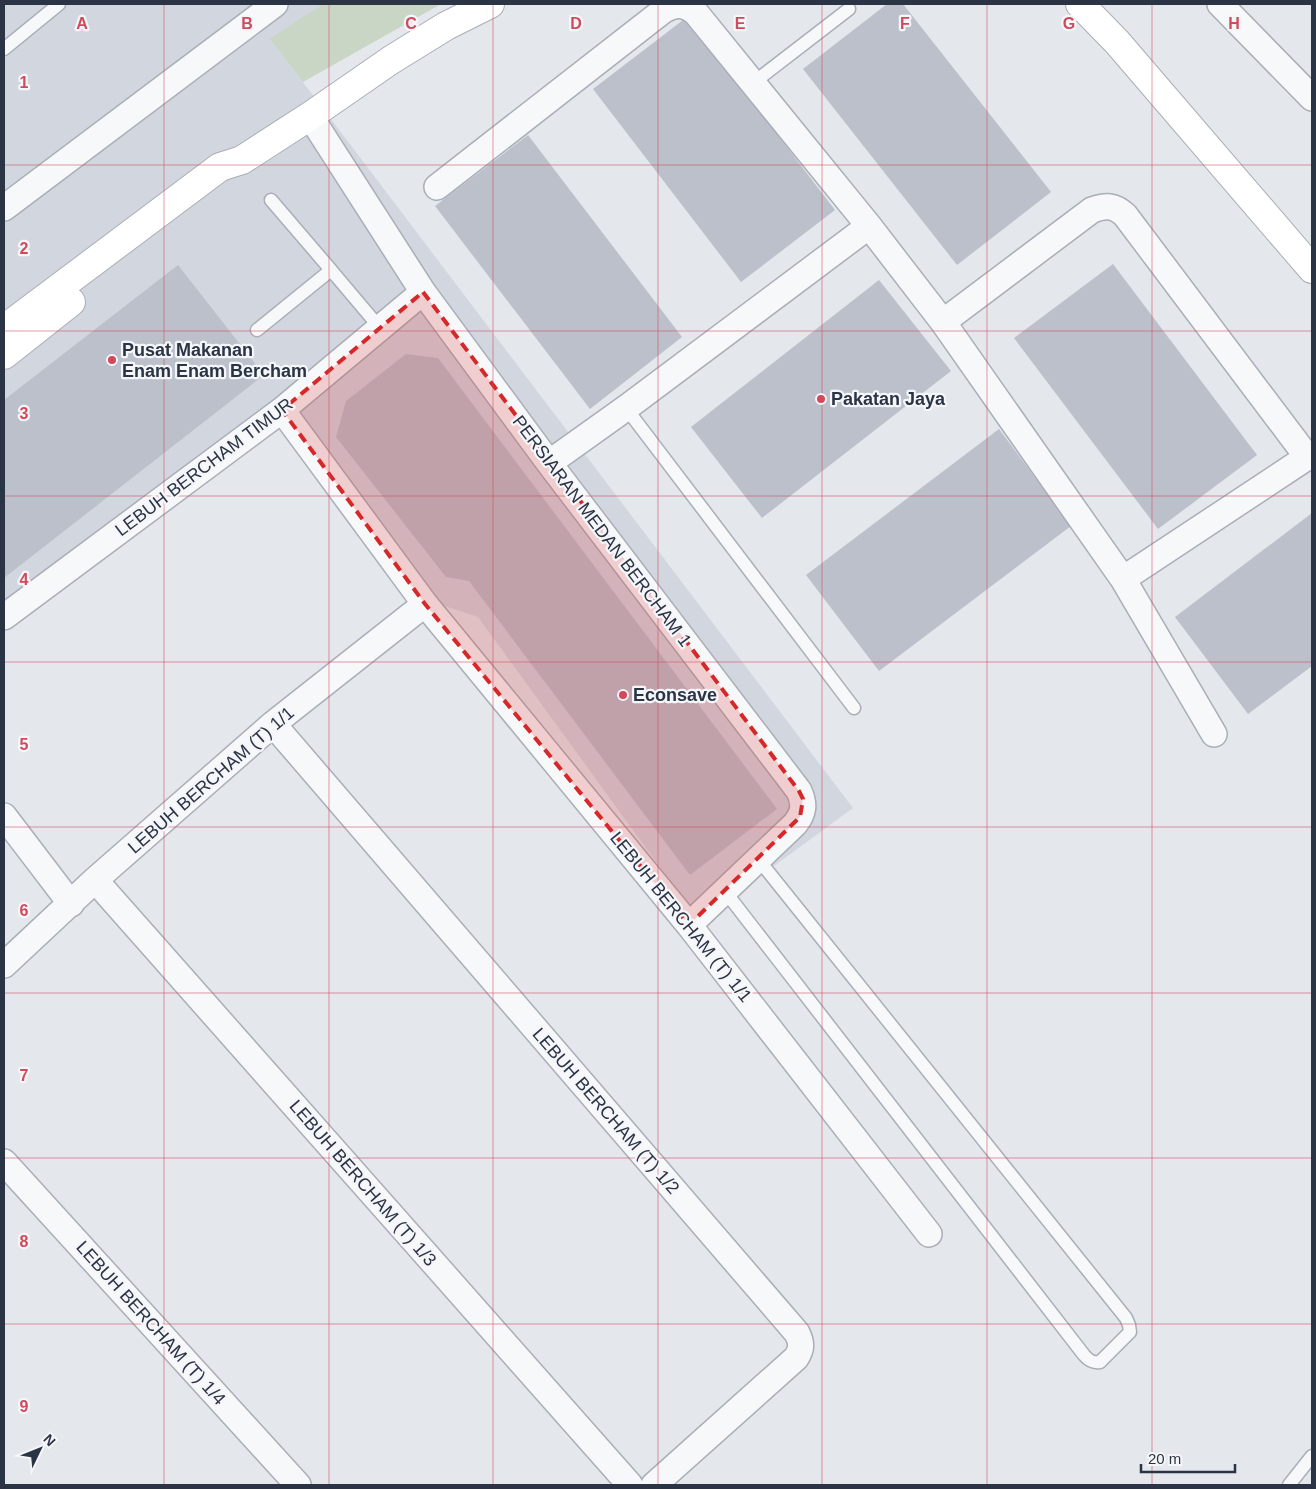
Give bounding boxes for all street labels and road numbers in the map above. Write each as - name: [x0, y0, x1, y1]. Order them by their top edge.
- street label: LEBUH BERCHAM TIMUR: [111, 394, 297, 540]
- street label: PERSIARAN MEDAN BERCHAM 1: [509, 412, 695, 650]
- street label: LEBUH BERCHAM (T) 1/1: [124, 703, 298, 857]
- street label: LEBUH BERCHAM (T) 1/1: [606, 828, 756, 1006]
- street label: LEBUH BERCHAM (T) 1/2: [529, 1024, 683, 1198]
- street label: LEBUH BERCHAM (T) 1/3: [286, 1096, 440, 1270]
- street label: LEBUH BERCHAM (T) 1/4: [72, 1237, 230, 1409]

